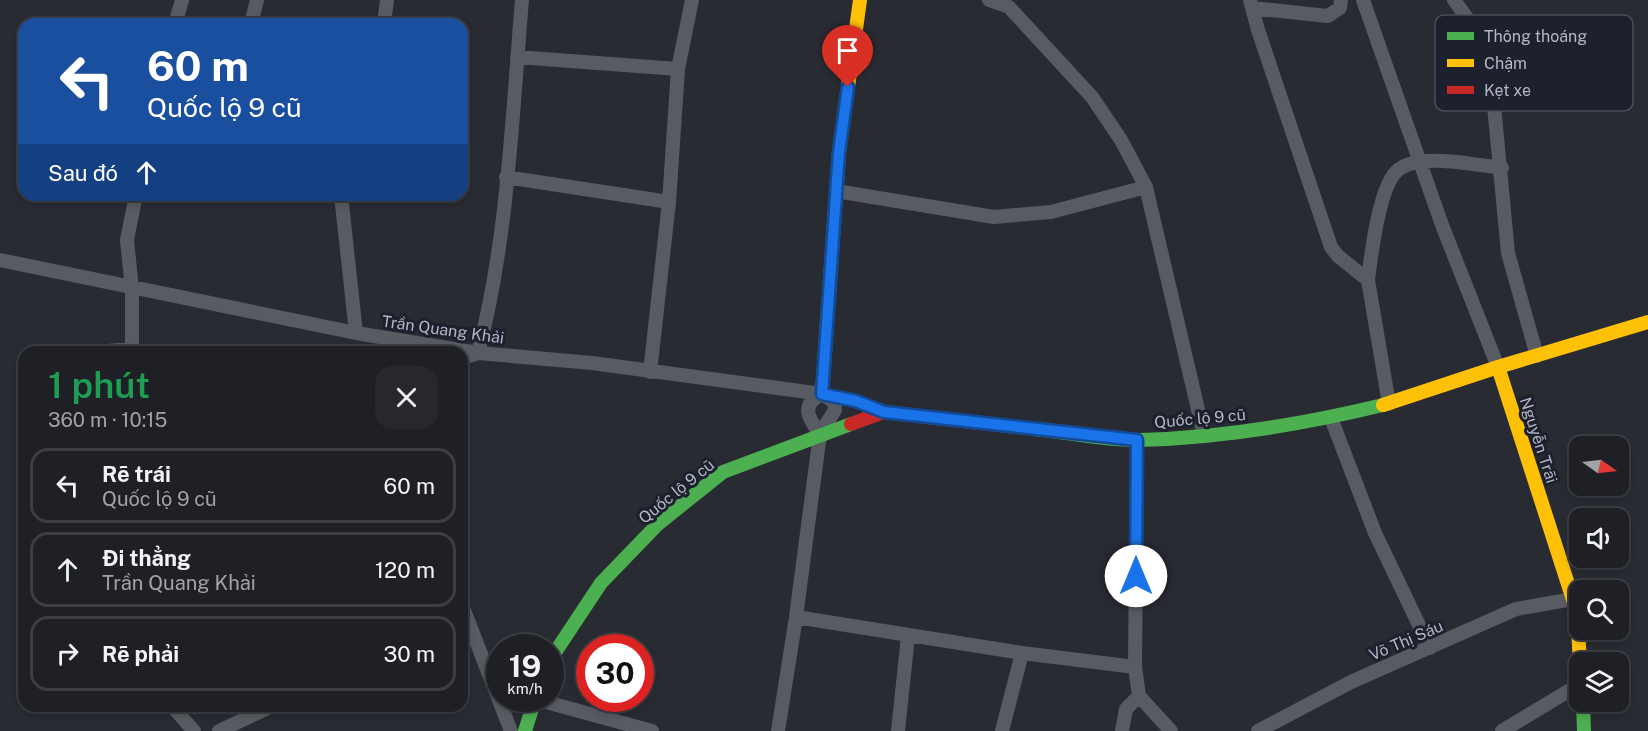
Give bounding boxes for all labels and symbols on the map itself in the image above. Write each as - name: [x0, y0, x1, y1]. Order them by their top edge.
- legend: [1435, 15, 1633, 111]
- pin: [822, 25, 873, 87]
- text: Thông thoáng: [1484, 27, 1587, 46]
- text: Chậm: [1484, 54, 1527, 73]
- text: Kẹt xe: [1484, 81, 1531, 100]
- street label: Trần Quang Khải: [381, 312, 505, 347]
- street label: Nguyễn Trãi: [1516, 395, 1561, 486]
- street label: Quốc lộ 9 cũ: [1154, 405, 1247, 432]
- north arrow: [1569, 436, 1629, 496]
- street label: Quốc lộ 9 cũ: [635, 455, 718, 528]
- position arrow: [1104, 544, 1168, 608]
- street label: Võ Thị Sáu: [1366, 616, 1446, 664]
- speed limit sign: 30: [576, 634, 654, 712]

